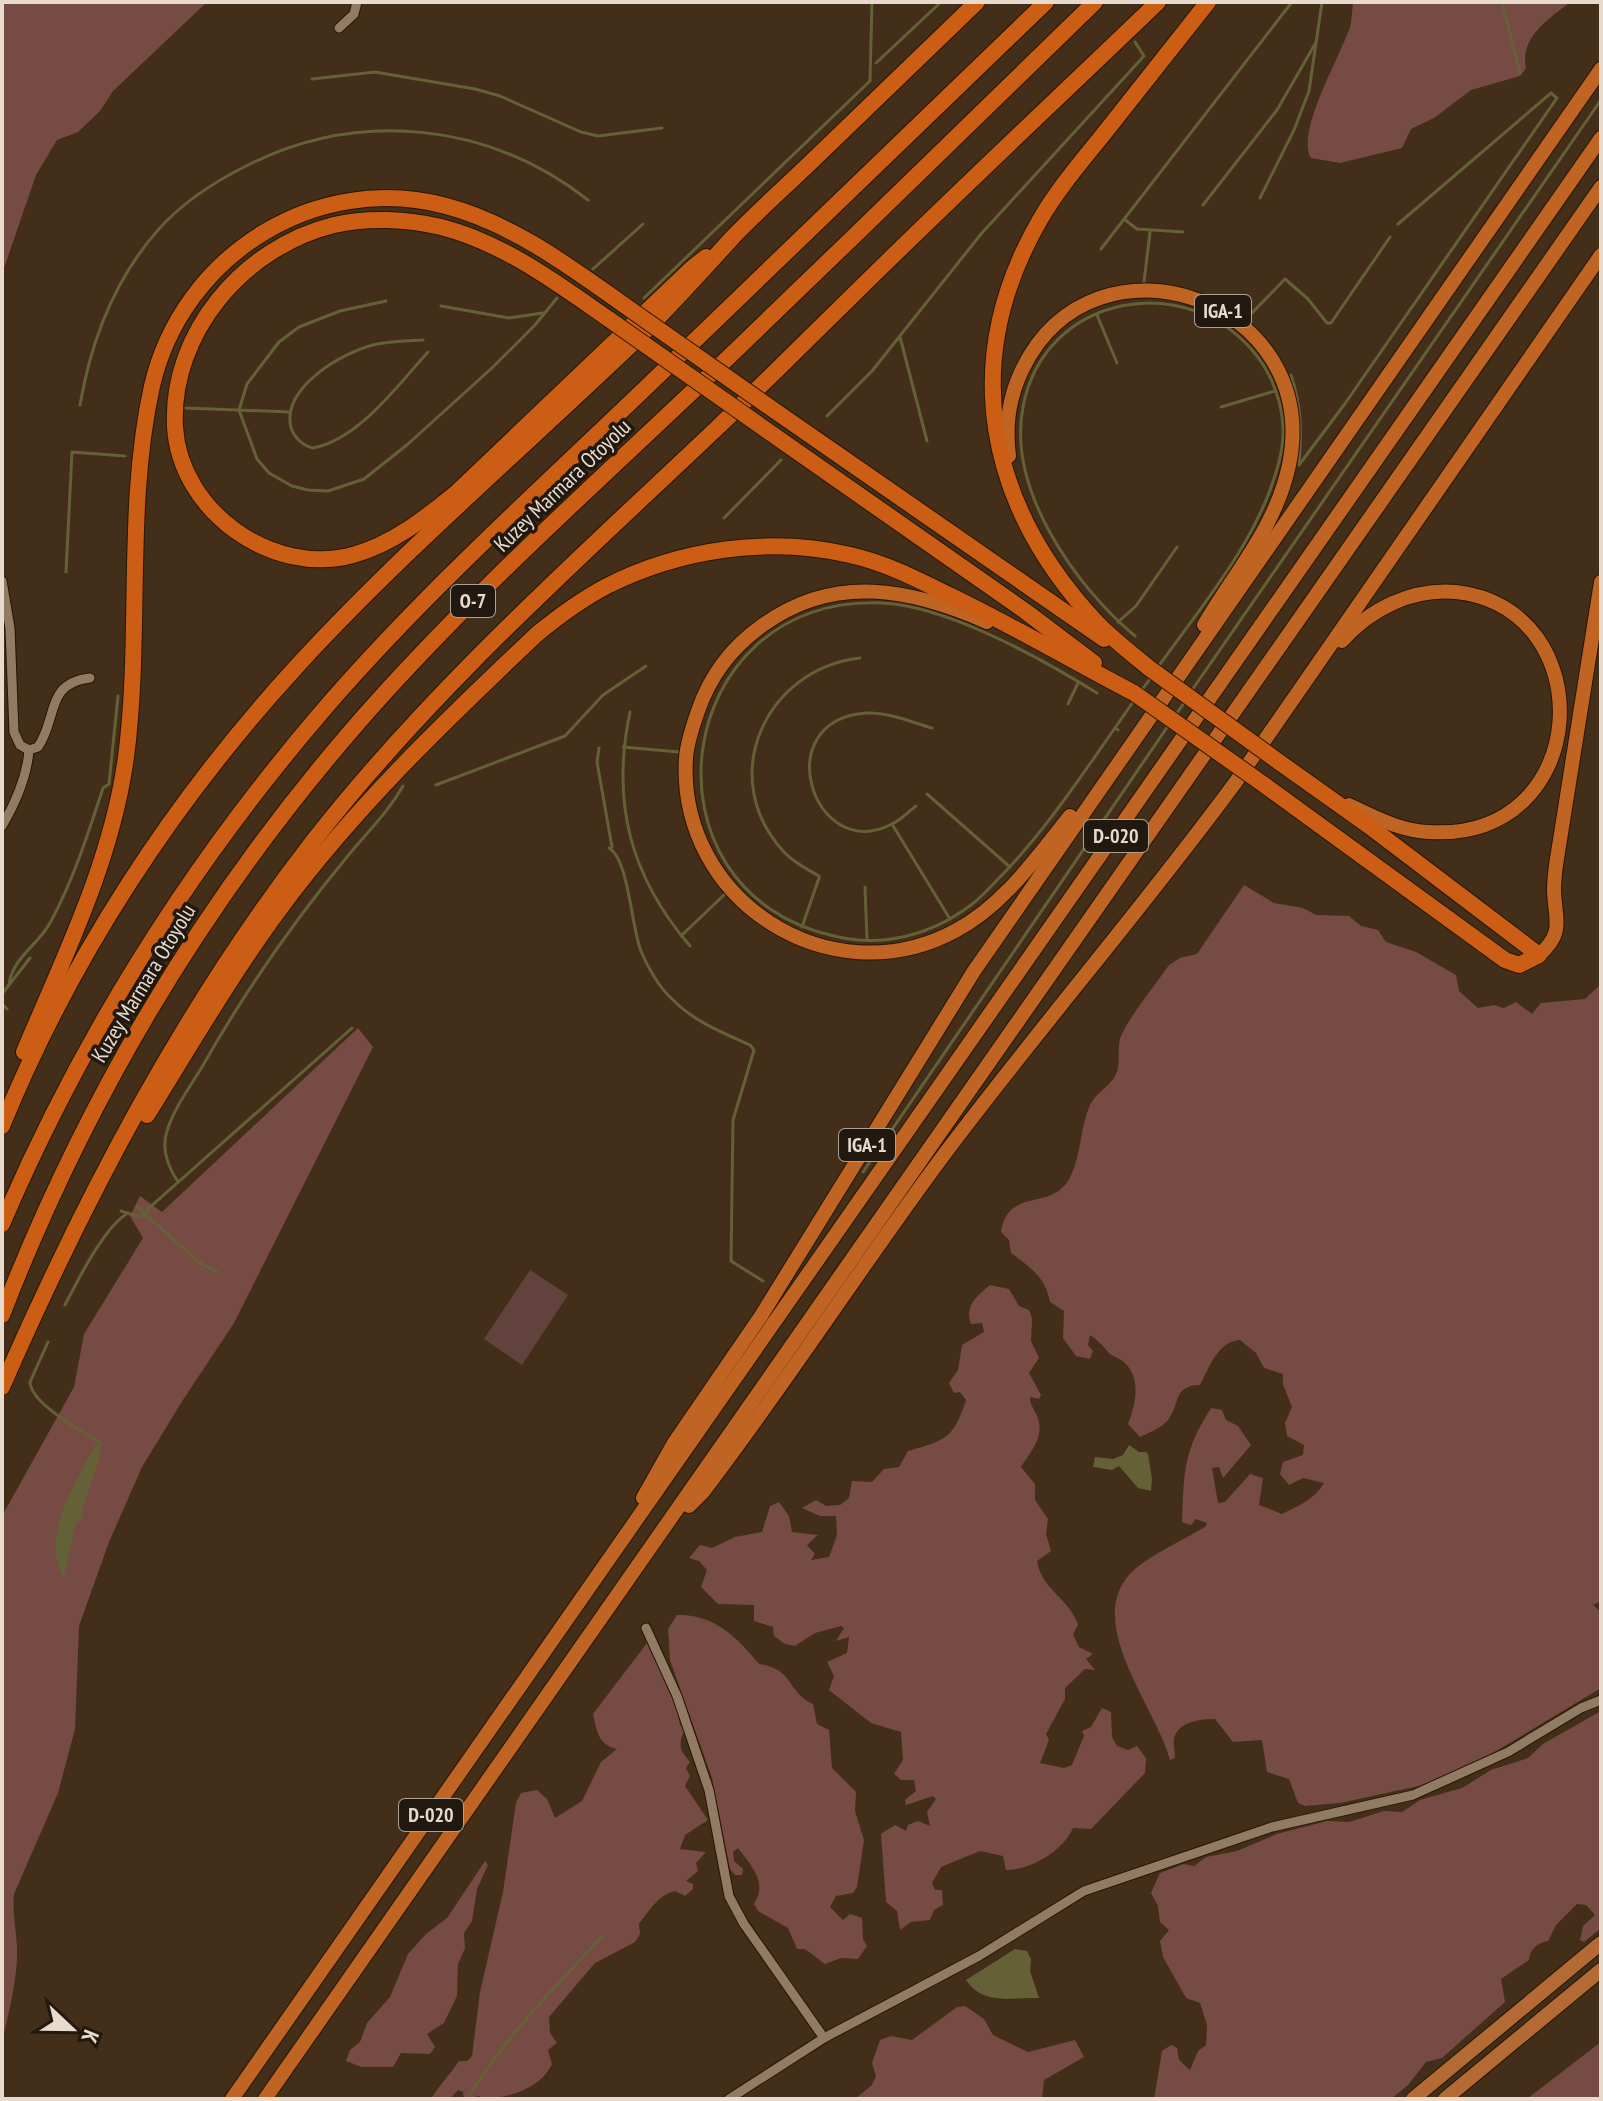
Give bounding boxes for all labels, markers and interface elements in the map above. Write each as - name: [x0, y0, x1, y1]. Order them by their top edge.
- road number: IGA-1: [1195, 295, 1251, 327]
- street label: Kuzey Marmara Otoyolu: [488, 412, 636, 558]
- road number: O-7: [451, 585, 495, 617]
- road number: D-020: [1084, 820, 1148, 852]
- street label: Kuzey Marmara Otoyolu: [85, 899, 201, 1067]
- road number: IGA-1: [839, 1129, 895, 1161]
- road number: D-020: [399, 1799, 463, 1831]
- north arrow: [32, 1989, 112, 2069]
- text: K: [75, 2026, 106, 2048]

